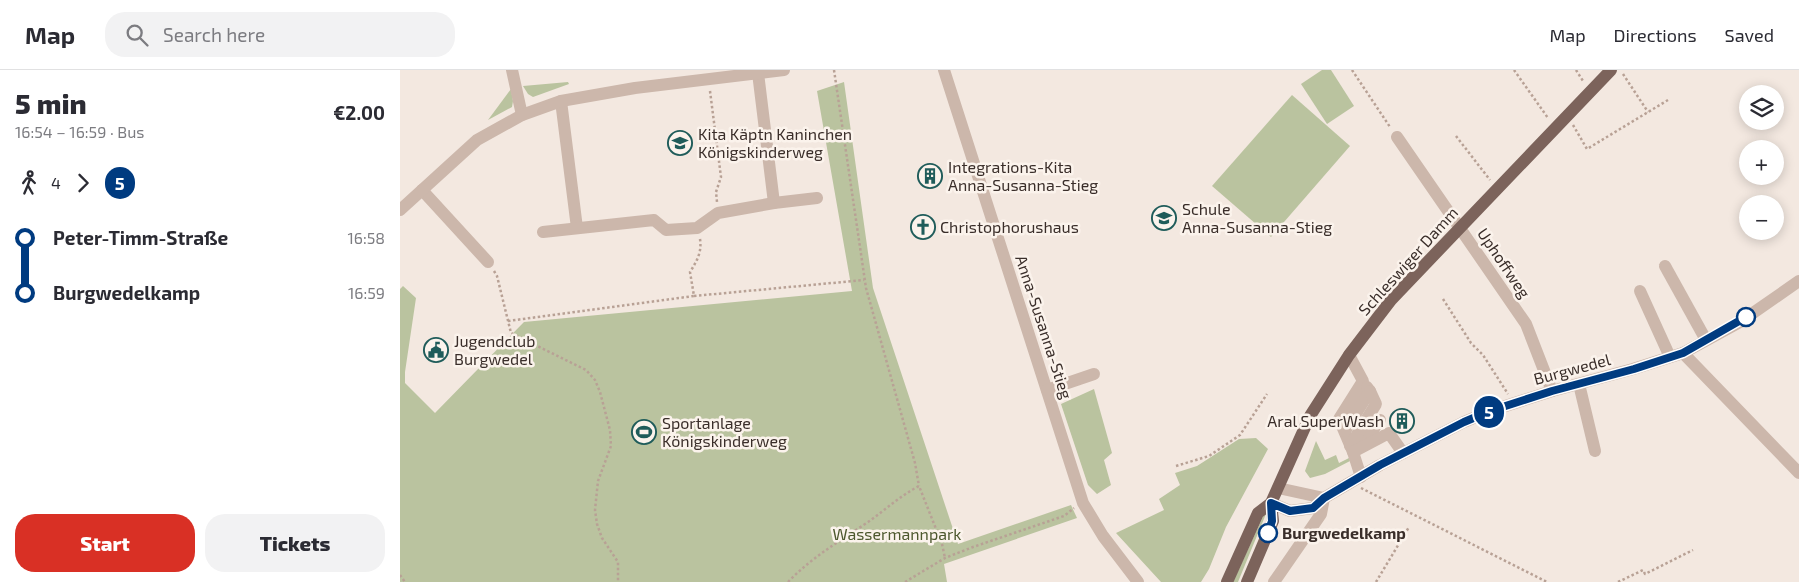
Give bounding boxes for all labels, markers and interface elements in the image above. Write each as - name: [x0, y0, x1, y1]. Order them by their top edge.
- search box: [105, 12, 455, 57]
- text: Map: [25, 20, 75, 49]
- icon: search: [123, 21, 151, 49]
- text: Search here: [163, 23, 265, 46]
- text: Map: [1549, 24, 1586, 46]
- text: Directions: [1614, 24, 1697, 46]
- text: Saved: [1725, 24, 1774, 46]
- map controls: [1739, 85, 1784, 240]
- button: layers: [1739, 85, 1784, 130]
- text: 5 min: [15, 86, 87, 120]
- text: €2.00: [333, 101, 385, 124]
- text: 16:54 – 16:59 · Bus: [15, 122, 144, 141]
- place label: Kita Käptn Kaninchen Königskinderweg: [698, 124, 852, 161]
- school or university icon: Kita Käptn Kaninchen Königskinderweg: [667, 130, 693, 156]
- button: +: [1739, 140, 1784, 185]
- place label: Integrations-Kita Anna-Susanna-Stieg: [948, 157, 1098, 194]
- building icon: Integrations-Kita Anna-Susanna-Stieg: [917, 163, 943, 189]
- icon: walk: [15, 169, 43, 197]
- icon: forward: [69, 169, 97, 197]
- text: 5: [115, 172, 125, 194]
- text: 4: [51, 173, 61, 192]
- button: −: [1739, 195, 1784, 240]
- place label: Schule Anna-Susanna-Stieg: [1182, 199, 1332, 236]
- street label: Schleswiger Damm: [1354, 203, 1461, 319]
- school or university icon: Schule Anna-Susanna-Stieg: [1151, 205, 1177, 231]
- church icon: Christophorushaus: [910, 214, 936, 240]
- place label: Christophorushaus: [940, 217, 1079, 236]
- street label: Uphoffweg: [1474, 224, 1535, 301]
- text: Peter-Timm-Straße: [53, 226, 228, 249]
- text: 16:58: [347, 228, 385, 247]
- street label: Anna-Susanna-Stieg: [1012, 252, 1077, 401]
- text: Burgwedelkamp: [53, 281, 200, 304]
- text: 16:59: [348, 283, 385, 302]
- unlabelled marker: [1736, 307, 1756, 327]
- place label: Jugendclub Burgwedel: [454, 331, 535, 368]
- public building icon: Jugendclub Burgwedel: [423, 337, 449, 363]
- street label: Burgwedel: [1531, 349, 1613, 388]
- line badge: 5: [1473, 396, 1505, 428]
- text: 5: [1484, 401, 1494, 423]
- building icon: Aral SuperWash: [1389, 408, 1415, 434]
- place label: Aral SuperWash: [1267, 411, 1384, 430]
- place label: Sportanlage Königskinderweg: [662, 413, 787, 450]
- sports icon: Sportanlage Königskinderweg: [631, 419, 657, 445]
- button: Start: [15, 514, 195, 572]
- button: Tickets: [205, 514, 385, 572]
- marker: Burgwedelkamp: [1258, 523, 1278, 543]
- place label: Burgwedelkamp: [1282, 523, 1406, 542]
- park label: Wassermannpark: [832, 524, 962, 543]

